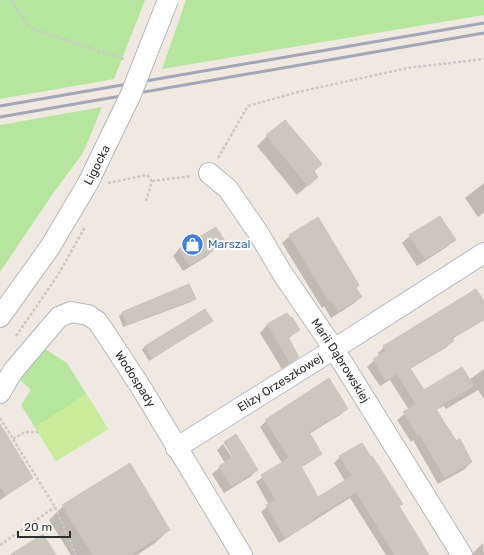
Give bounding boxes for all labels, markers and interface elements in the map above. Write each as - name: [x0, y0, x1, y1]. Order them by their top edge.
- street label: Ligocka: [81, 143, 113, 187]
- shop icon: Marszal: [180, 231, 206, 257]
- place label: Marszal: [208, 237, 251, 251]
- street label: Marii Dąbrowskiej: [308, 316, 373, 405]
- street label: Wodospady: [112, 348, 158, 410]
- street label: Elizy Orzeszkowej: [235, 351, 325, 415]
- scale bar: [18, 513, 70, 539]
- text: 20 m: [24, 520, 52, 534]

